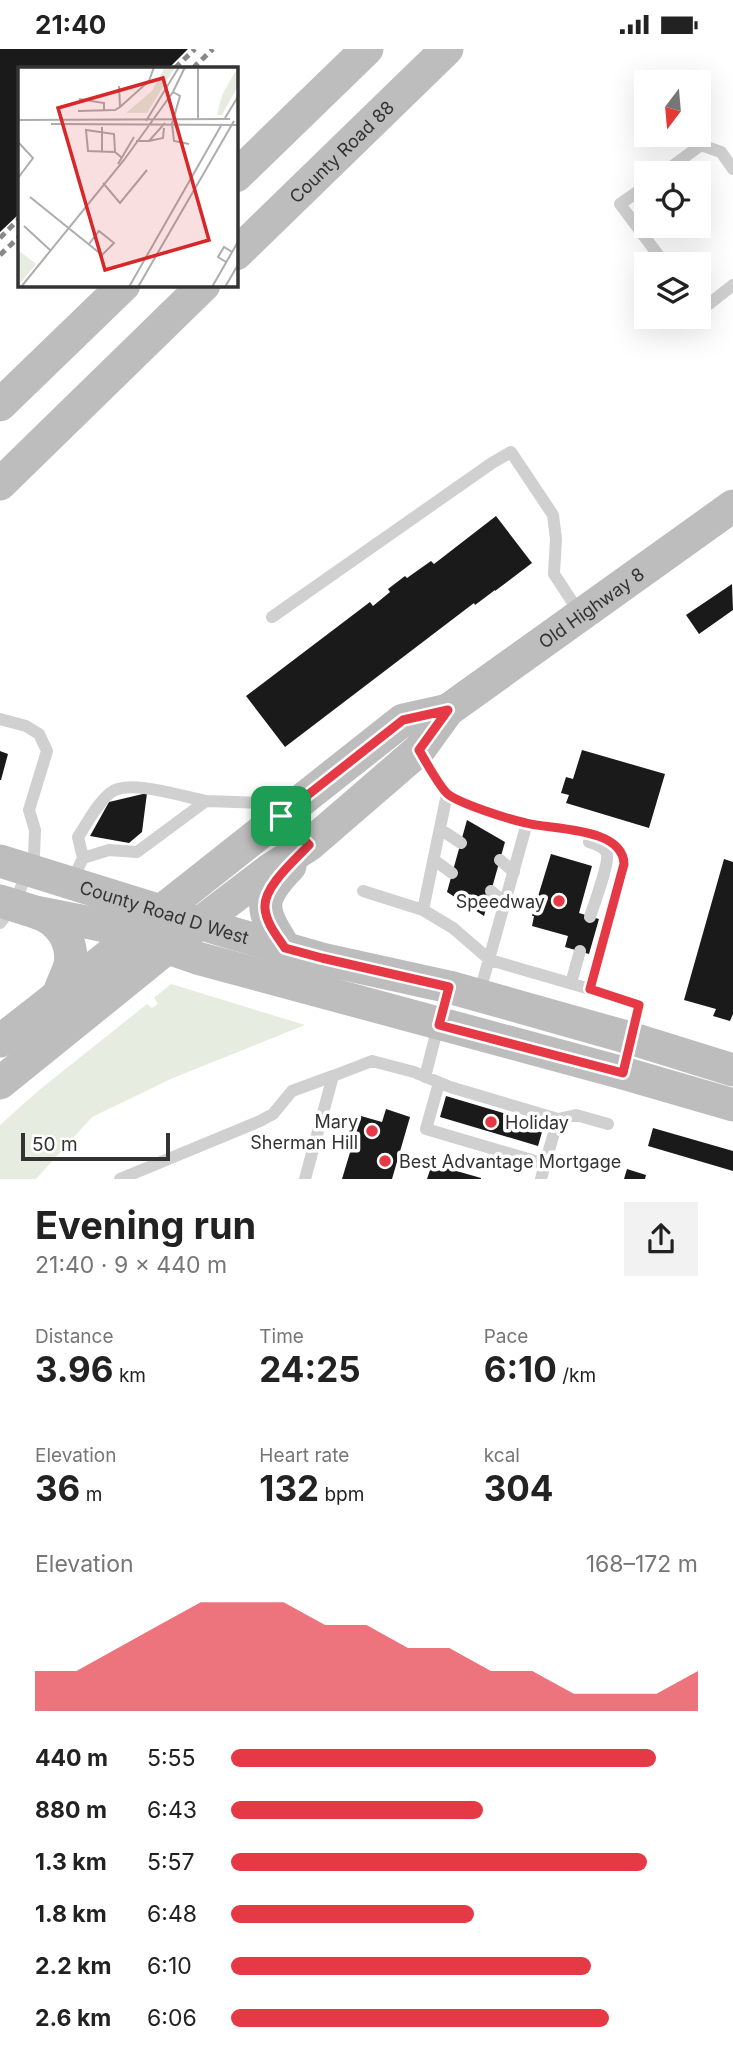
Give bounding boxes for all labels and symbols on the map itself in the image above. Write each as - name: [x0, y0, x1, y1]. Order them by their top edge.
- inset map: [18, 67, 238, 287]
- north arrow: [634, 70, 710, 147]
- street label: County Road 88: [285, 96, 398, 207]
- street label: Old Highway 8: [534, 563, 648, 652]
- pin: [251, 786, 311, 846]
- street label: County Road D West: [77, 876, 251, 948]
- place label: Speedway: [456, 891, 545, 912]
- marker: Speedway: [551, 893, 567, 909]
- place label: Mary Sherman Hill: [250, 1111, 358, 1153]
- place label: Holiday: [505, 1112, 569, 1133]
- marker: Holiday: [483, 1114, 499, 1130]
- marker: Mary Sherman Hill: [364, 1123, 380, 1139]
- scale bar: [21, 1130, 170, 1162]
- place label: Best Advantage Mortgage: [399, 1151, 621, 1172]
- marker: Best Advantage Mortgage: [377, 1153, 393, 1169]

